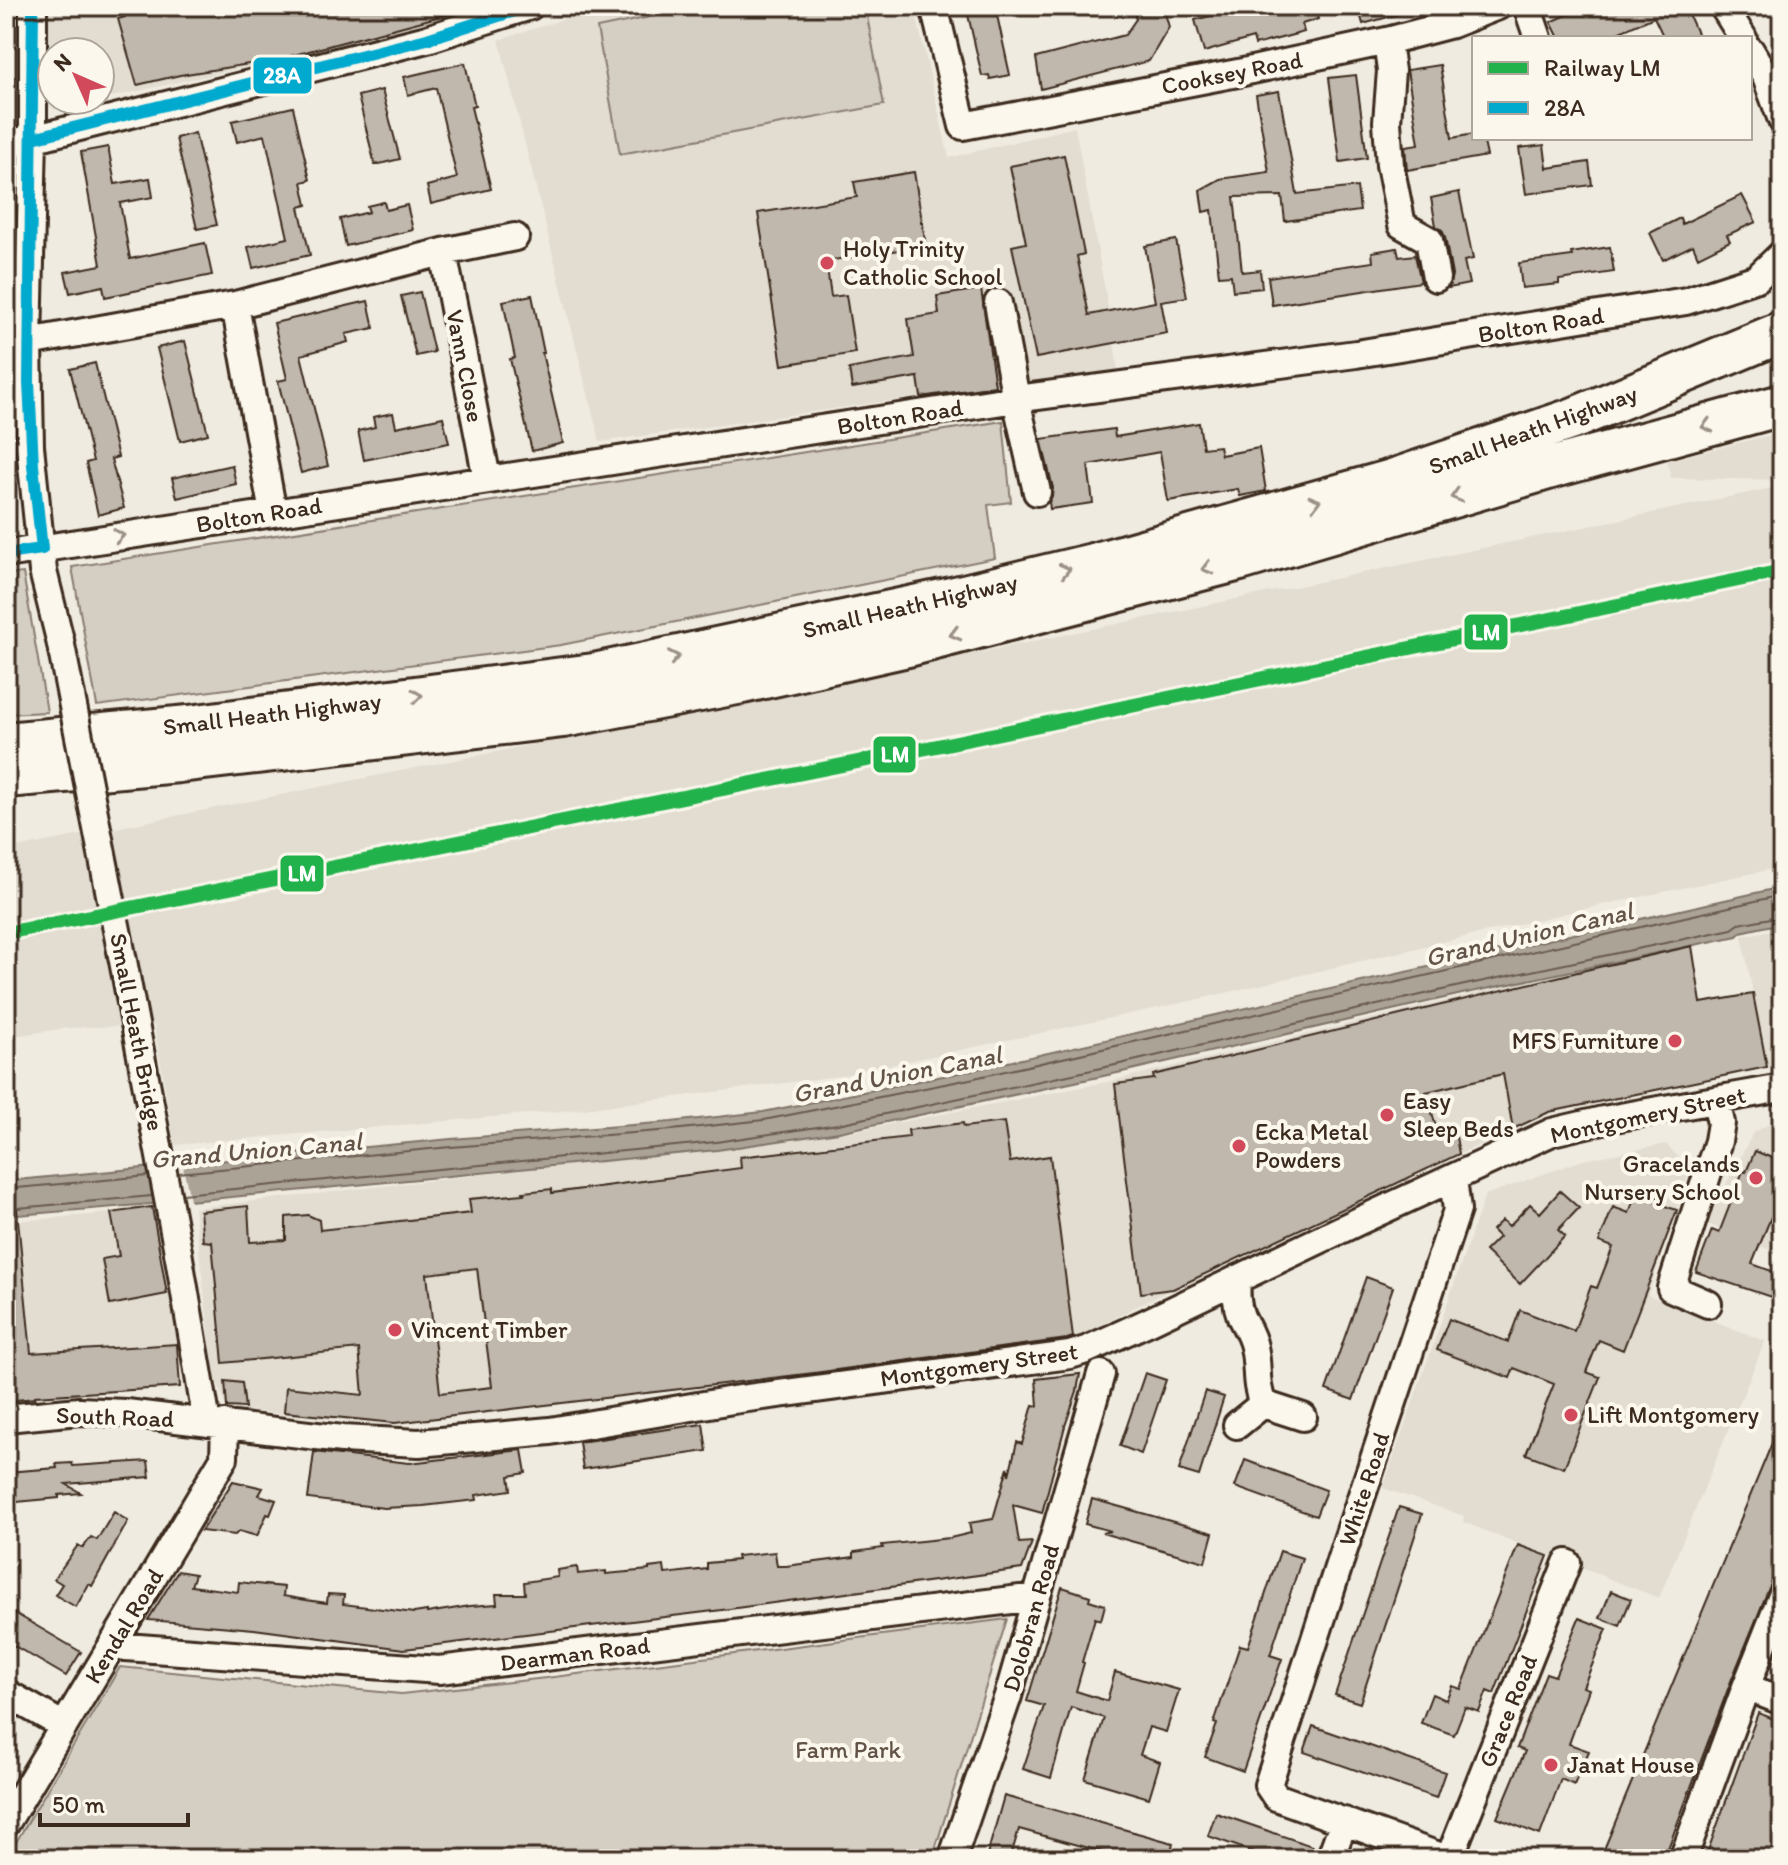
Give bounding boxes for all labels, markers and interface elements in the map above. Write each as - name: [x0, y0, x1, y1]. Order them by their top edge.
- north arrow: [36, 36, 116, 116]
- legend: [1472, 36, 1752, 140]
- street label: Cooksey Road: [1159, 45, 1305, 100]
- text: N: [47, 47, 77, 77]
- text: Railway LM: [1544, 53, 1661, 82]
- line badge: 28A: [252, 56, 313, 95]
- text: 28A: [263, 62, 302, 89]
- text: 28A: [1544, 93, 1585, 122]
- place label: Holy Trinity Catholic School: [843, 234, 1002, 291]
- marker: Holy Trinity Catholic School: [818, 254, 836, 272]
- street label: Bolton Road: [1476, 300, 1606, 349]
- street label: Vann Close: [440, 307, 491, 425]
- street label: Small Heath Highway: [1425, 378, 1642, 481]
- street label: Bolton Road: [835, 392, 965, 441]
- one-way arrow: [1700, 416, 1714, 433]
- one-way arrow: [1450, 487, 1464, 503]
- street label: Bolton Road: [194, 490, 324, 539]
- one-way arrow: [1308, 495, 1322, 511]
- one-way arrow: [112, 529, 125, 546]
- one-way arrow: [1200, 559, 1214, 576]
- one-way arrow: [1057, 563, 1071, 580]
- street label: Small Heath Highway: [800, 567, 1021, 644]
- line badge: LM: [1463, 613, 1509, 651]
- text: LM: [1472, 619, 1500, 646]
- one-way arrow: [949, 624, 963, 641]
- one-way arrow: [667, 649, 680, 666]
- street label: Small Heath Highway: [161, 686, 383, 741]
- one-way arrow: [411, 688, 424, 705]
- line badge: LM: [872, 735, 917, 774]
- text: LM: [881, 741, 909, 768]
- line badge: LM: [279, 854, 325, 893]
- text: LM: [288, 860, 316, 887]
- water label: Grand Union Canal: [1422, 894, 1638, 973]
- street label: Small Heath Bridge: [104, 931, 171, 1133]
- place label: MFS Furniture: [1512, 1026, 1659, 1055]
- marker: MFS Furniture: [1666, 1032, 1684, 1050]
- water label: Grand Union Canal: [790, 1038, 1006, 1110]
- street label: Montgomery Street: [1547, 1080, 1748, 1149]
- place label: Easy Sleep Beds: [1403, 1086, 1514, 1143]
- marker: Easy Sleep Beds: [1378, 1106, 1396, 1124]
- place label: Ecka Metal Powders: [1255, 1117, 1368, 1174]
- water label: Grand Union Canal: [149, 1125, 365, 1175]
- marker: Ecka Metal Powders: [1230, 1137, 1248, 1155]
- place label: Gracelands Nursery School: [1584, 1149, 1740, 1206]
- marker: Gracelands Nursery School: [1747, 1169, 1765, 1187]
- place label: Vincent Timber: [411, 1315, 568, 1344]
- marker: Vincent Timber: [386, 1321, 404, 1339]
- street label: Montgomery Street: [878, 1336, 1080, 1393]
- street label: South Road: [55, 1400, 175, 1433]
- place label: Lift Montgomery: [1587, 1400, 1760, 1429]
- marker: Lift Montgomery: [1562, 1406, 1580, 1424]
- street label: White Road: [1332, 1428, 1396, 1549]
- street label: Dolobran Road: [996, 1541, 1065, 1695]
- street label: Kendal Road: [78, 1563, 169, 1689]
- street label: Dearman Road: [498, 1630, 652, 1677]
- street label: Grace Road: [1472, 1650, 1543, 1771]
- park label: Farm Park: [795, 1735, 901, 1764]
- place label: Janat House: [1567, 1750, 1695, 1779]
- marker: Janat House: [1542, 1756, 1560, 1774]
- scale bar: [40, 1777, 188, 1827]
- text: 50 m: [52, 1790, 105, 1819]

